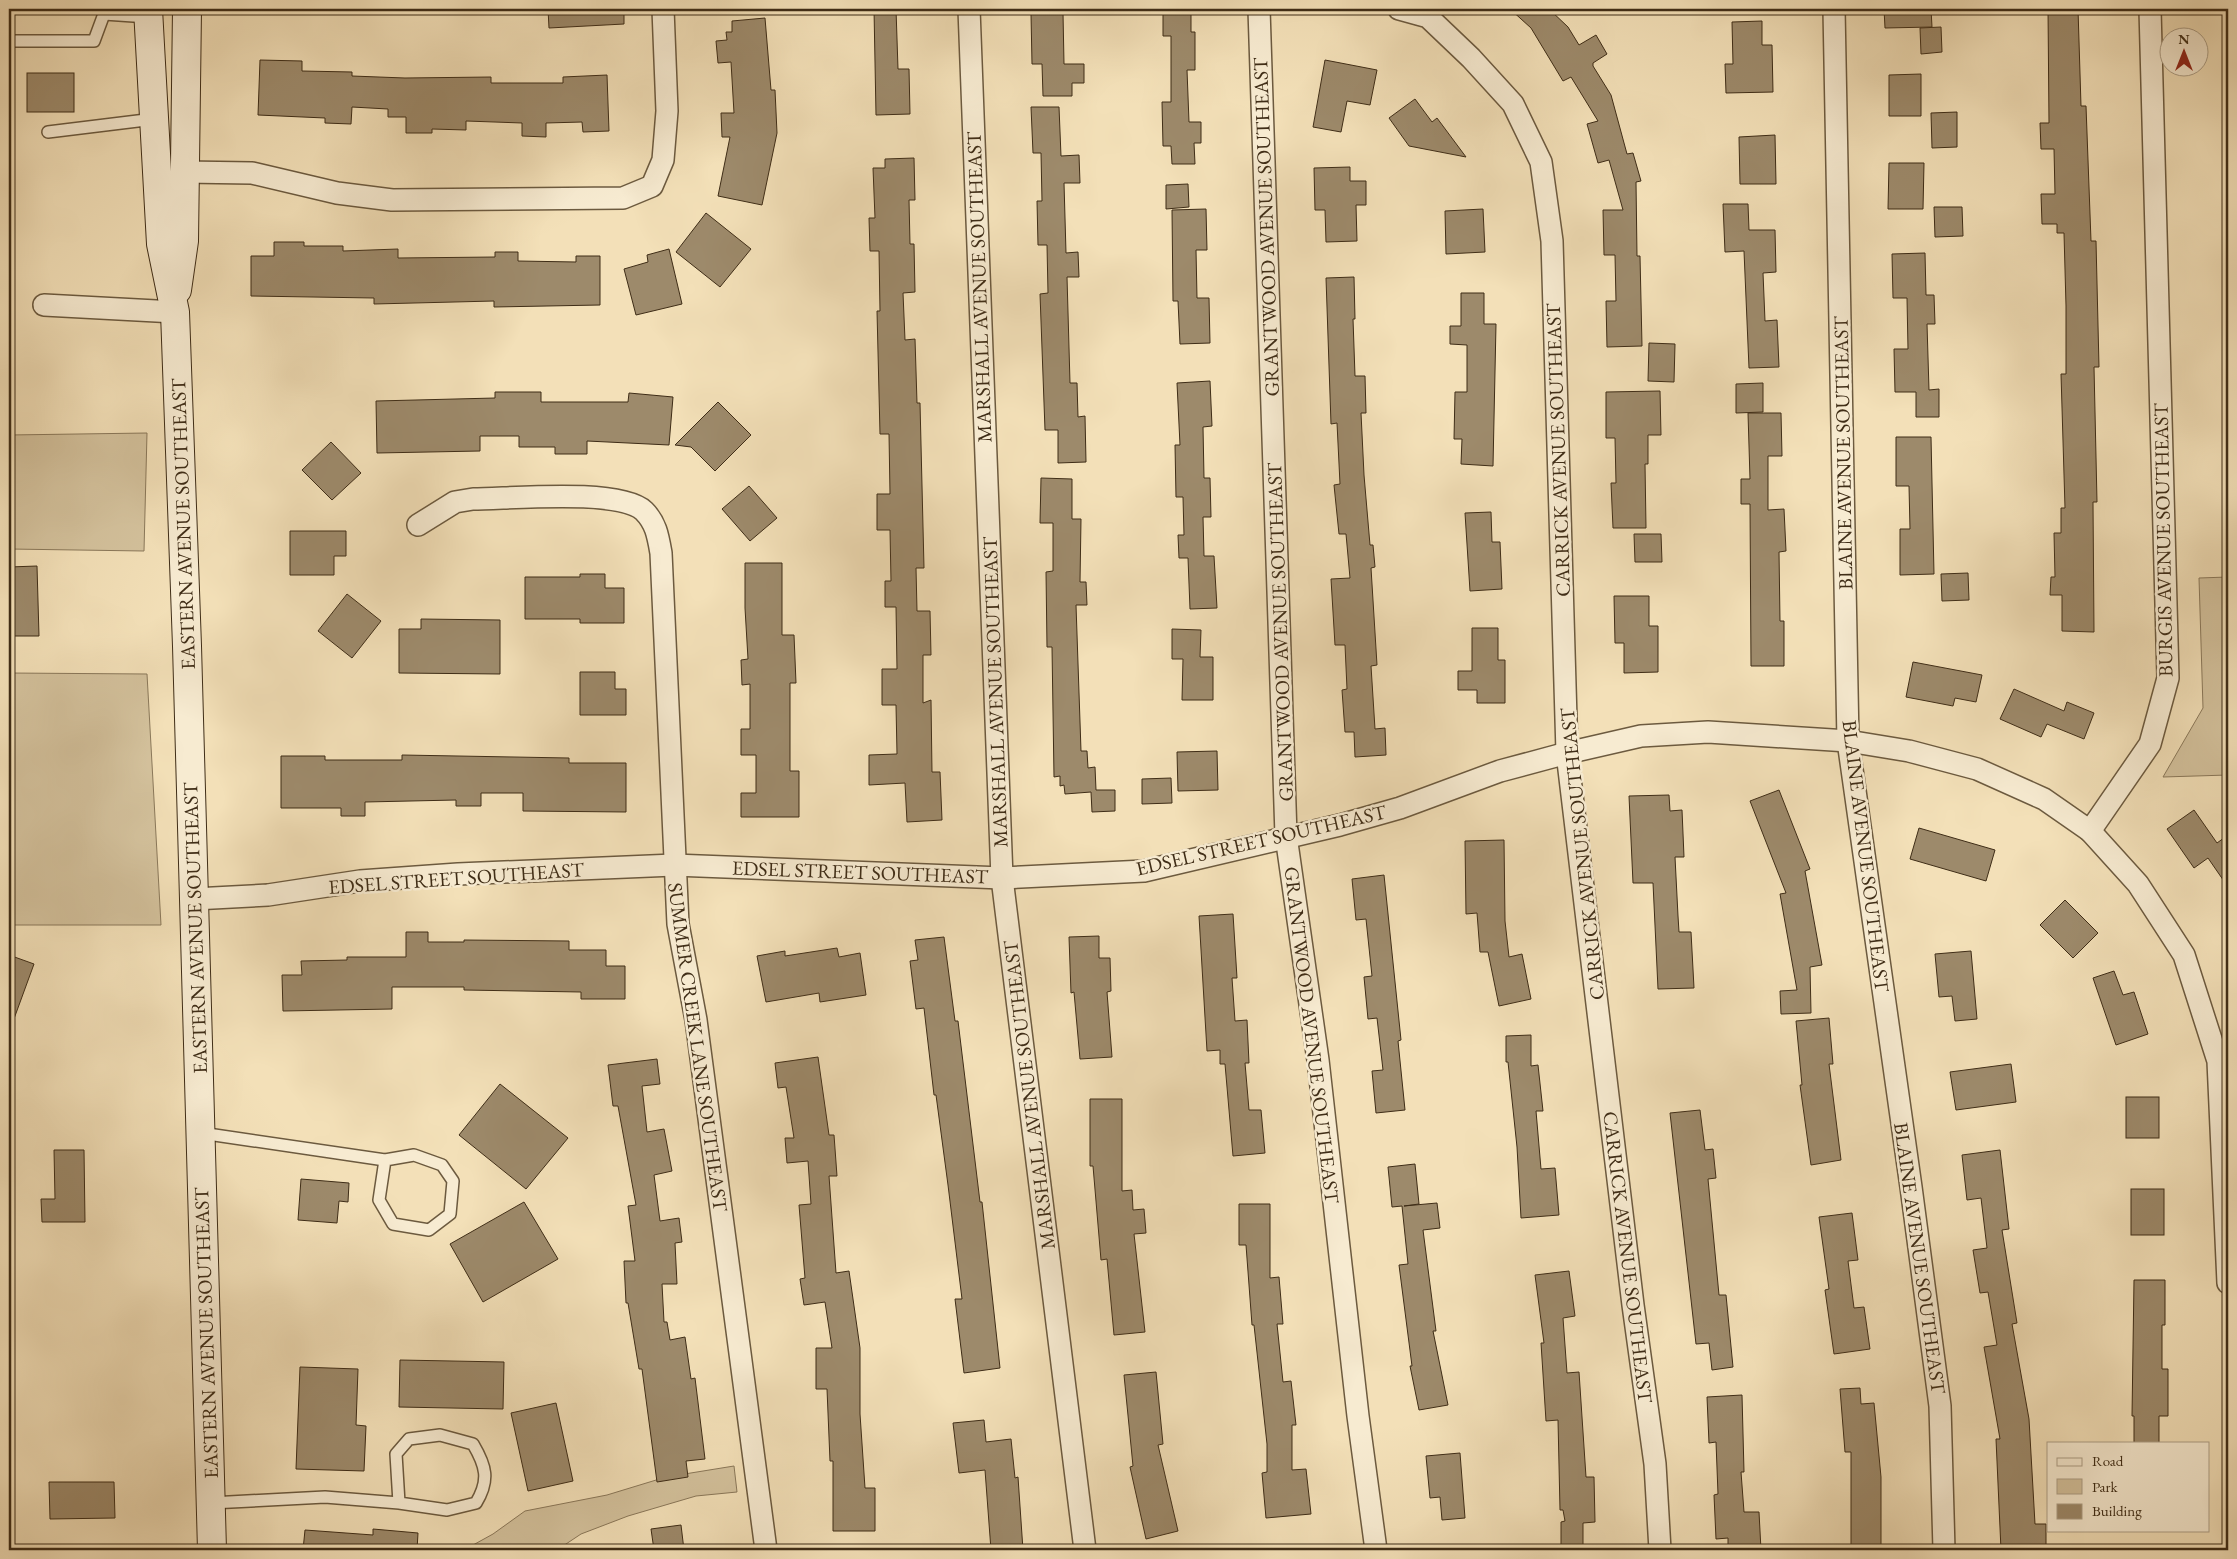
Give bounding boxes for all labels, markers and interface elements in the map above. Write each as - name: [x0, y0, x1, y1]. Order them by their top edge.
- north arrow: [2160, 28, 2210, 78]
- text: N: [2178, 30, 2190, 48]
- street label: GRANTWOOD AVENUE SOUTHEAST: [1247, 56, 1285, 397]
- street label: MARSHALL AVENUE SOUTHEAST: [961, 130, 997, 443]
- street label: CARRICK AVENUE SOUTHEAST: [1540, 302, 1576, 597]
- street label: BLAINE AVENUE SOUTHEAST: [1828, 315, 1858, 590]
- street label: EASTERN AVENUE SOUTHEAST: [165, 377, 201, 670]
- street label: BURGIS AVENUE SOUTHEAST: [2148, 402, 2178, 677]
- street label: GRANTWOOD AVENUE SOUTHEAST: [1261, 461, 1299, 802]
- street label: MARSHALL AVENUE SOUTHEAST: [977, 535, 1013, 848]
- street label: CARRICK AVENUE SOUTHEAST: [1554, 706, 1610, 1001]
- street label: BLAINE AVENUE SOUTHEAST: [1836, 719, 1896, 994]
- street label: EASTERN AVENUE SOUTHEAST: [177, 781, 213, 1074]
- street label: EDSEL STREET SOUTHEAST: [1133, 798, 1389, 881]
- street label: EDSEL STREET SOUTHEAST: [731, 855, 989, 889]
- street label: EDSEL STREET SOUTHEAST: [327, 856, 585, 900]
- street label: GRANTWOOD AVENUE SOUTHEAST: [1278, 865, 1346, 1205]
- street label: SUMMER CREEK LANE SOUTHEAST: [662, 881, 734, 1214]
- street label: MARSHALL AVENUE SOUTHEAST: [997, 938, 1061, 1251]
- street label: CARRICK AVENUE SOUTHEAST: [1597, 1110, 1659, 1405]
- street label: BLAINE AVENUE SOUTHEAST: [1888, 1121, 1952, 1396]
- street label: EASTERN AVENUE SOUTHEAST: [188, 1186, 224, 1479]
- legend: [2047, 1442, 2210, 1532]
- text: Road: [2092, 1451, 2124, 1470]
- text: Park: [2092, 1477, 2119, 1496]
- text: Building: [2092, 1501, 2142, 1520]

